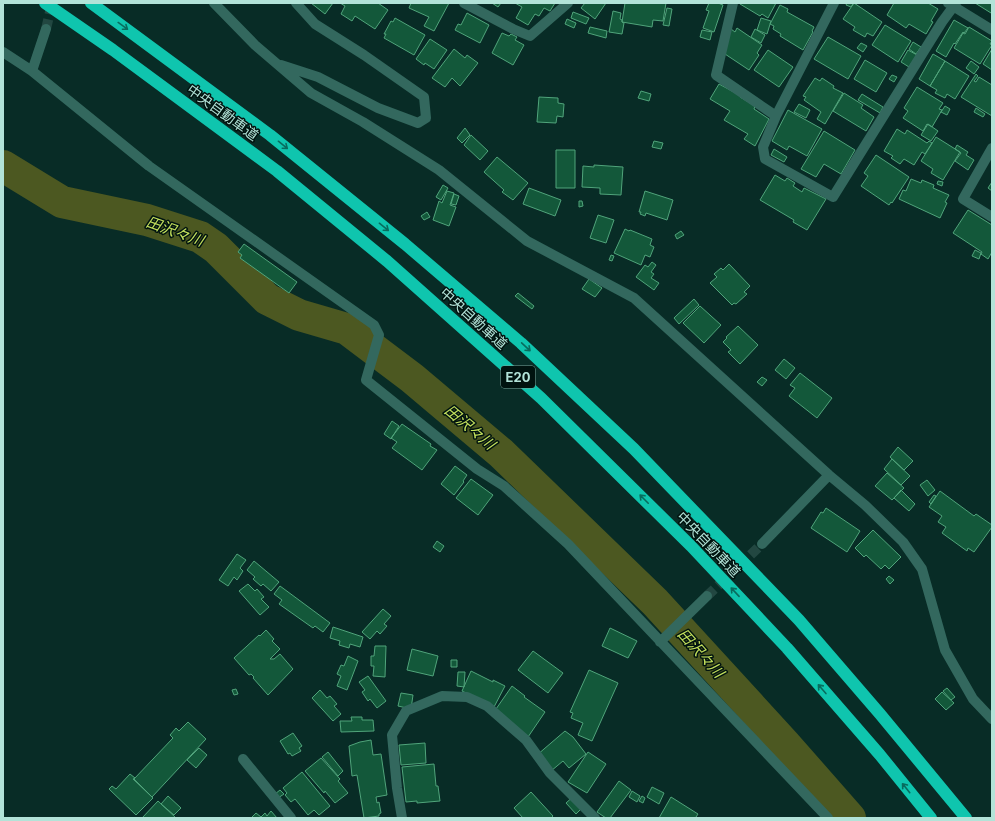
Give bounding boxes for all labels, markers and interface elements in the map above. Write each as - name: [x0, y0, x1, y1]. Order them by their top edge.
- one-way arrow: [117, 22, 128, 30]
- street label: 中央自動車道: [184, 80, 262, 144]
- one-way arrow: [278, 140, 288, 149]
- water label: 田沢々川: [144, 212, 208, 251]
- one-way arrow: [379, 222, 390, 231]
- street label: 中央自動車道: [437, 284, 511, 352]
- one-way arrow: [520, 343, 531, 352]
- road number: E20: [501, 366, 535, 388]
- water label: 田沢々川: [441, 400, 501, 455]
- one-way arrow: [639, 494, 649, 504]
- street label: 中央自動車道: [674, 508, 744, 580]
- one-way arrow: [730, 587, 739, 597]
- water label: 田沢々川: [674, 624, 729, 683]
- one-way arrow: [817, 683, 826, 694]
- one-way arrow: [902, 782, 910, 793]

